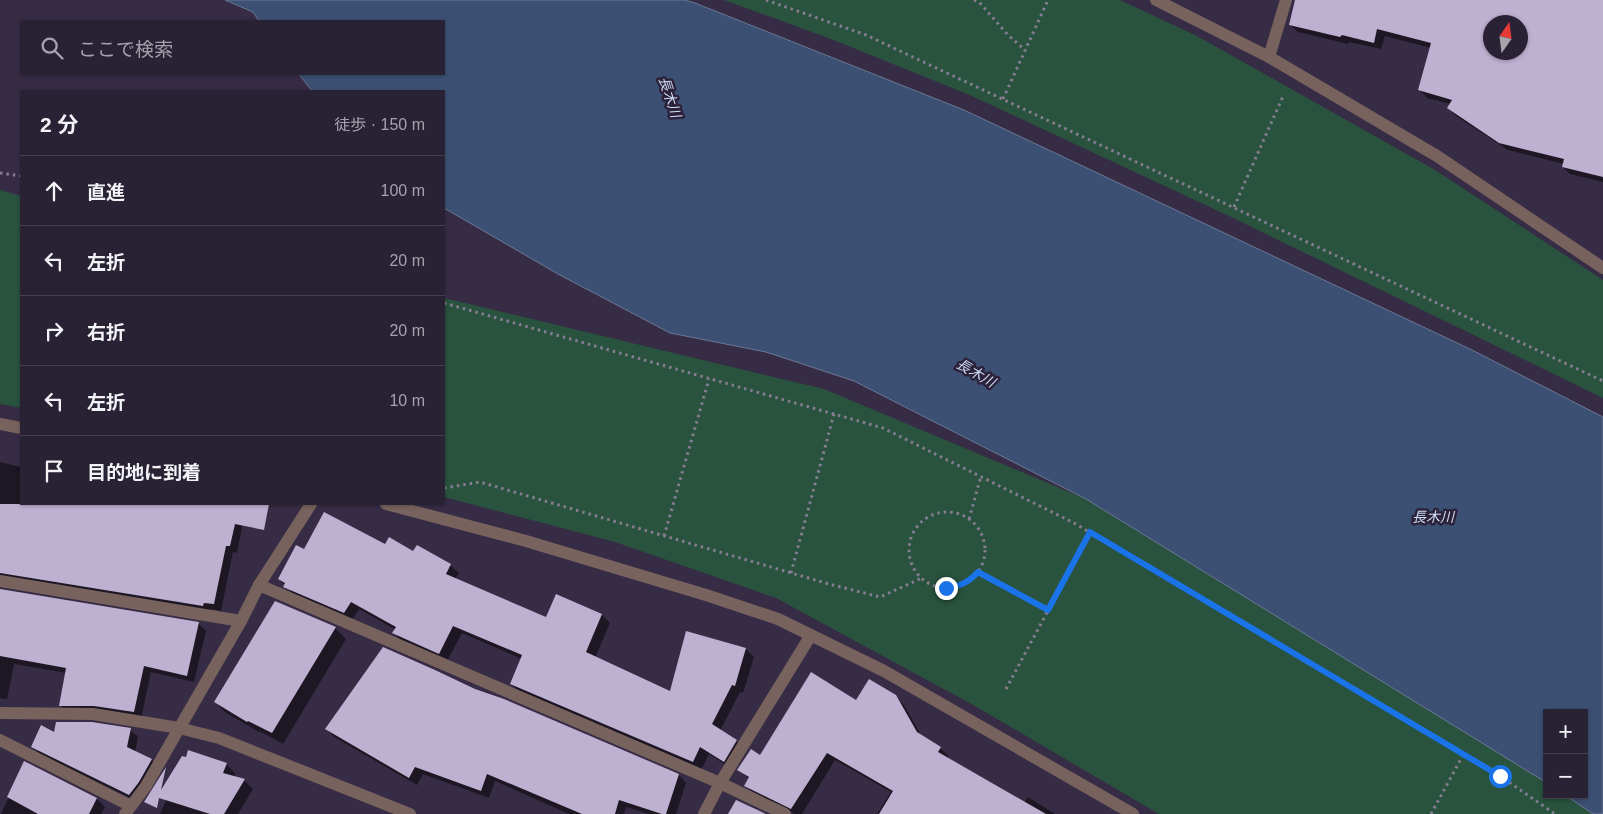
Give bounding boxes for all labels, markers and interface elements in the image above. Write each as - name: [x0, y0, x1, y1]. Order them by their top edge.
- north arrow: [1483, 15, 1528, 60]
- search box: [20, 20, 445, 75]
- icon: search: [38, 34, 66, 62]
- text: ここで検索: [78, 39, 173, 60]
- water label: 長木川: [656, 75, 685, 121]
- text: 2 分: [40, 113, 79, 136]
- text: 徒歩 · 150 m: [334, 116, 425, 133]
- icon: ahead: [40, 177, 68, 205]
- text: 直進: [87, 182, 125, 203]
- text: 100 m: [381, 182, 425, 199]
- icon: left: [40, 247, 68, 275]
- text: 左折: [87, 252, 125, 273]
- text: 20 m: [389, 252, 425, 269]
- icon: right: [40, 317, 68, 345]
- text: 右折: [87, 322, 125, 343]
- text: 20 m: [389, 322, 425, 339]
- water label: 長木川: [954, 356, 1000, 391]
- icon: left: [40, 387, 68, 415]
- text: 左折: [87, 392, 125, 413]
- text: 10 m: [389, 392, 425, 409]
- icon: arrive: [40, 457, 68, 485]
- text: 目的地に到着: [87, 462, 201, 483]
- water label: 長木川: [1412, 509, 1456, 525]
- route end: [935, 577, 958, 600]
- map controls: [1543, 709, 1588, 799]
- button: +: [1543, 709, 1588, 754]
- button: −: [1543, 754, 1588, 799]
- route start: [1489, 765, 1512, 788]

